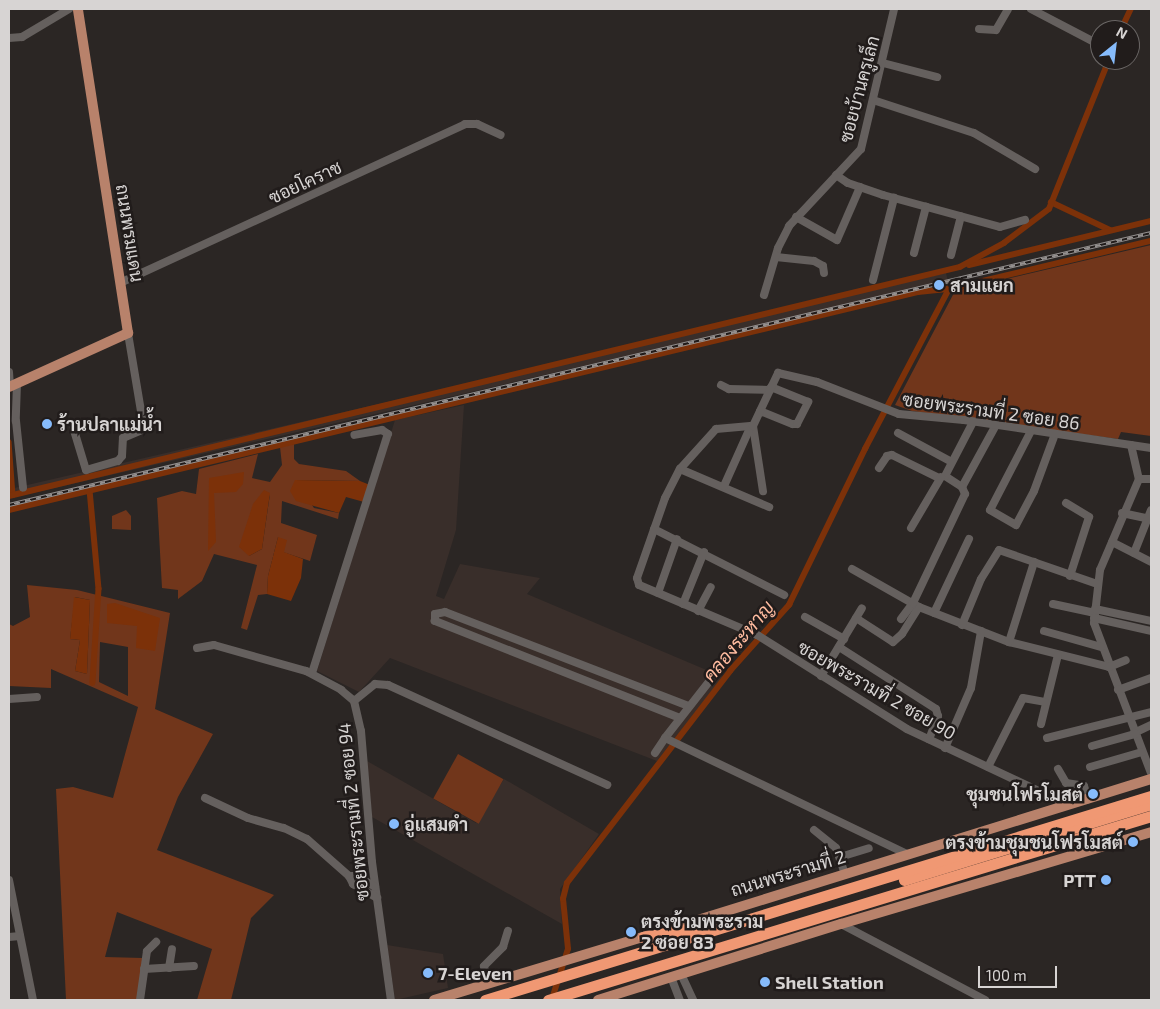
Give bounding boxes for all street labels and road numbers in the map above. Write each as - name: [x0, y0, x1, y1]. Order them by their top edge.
- street label: ซอยบ้านครูเล็ก: [834, 33, 884, 145]
- street label: ซอยโคราช: [265, 156, 345, 208]
- street label: ถนนพรมแดน: [112, 183, 148, 283]
- street label: ซอยพระรามที่ 2 ซอย 86: [901, 388, 1081, 434]
- street label: ซอยพระรามที่ 2 ซอย 90: [794, 636, 960, 744]
- street label: ซอยพระรามที่ 2 ซอย 94: [333, 722, 373, 902]
- street label: ถนนพระรามที่ 2: [728, 845, 848, 901]

